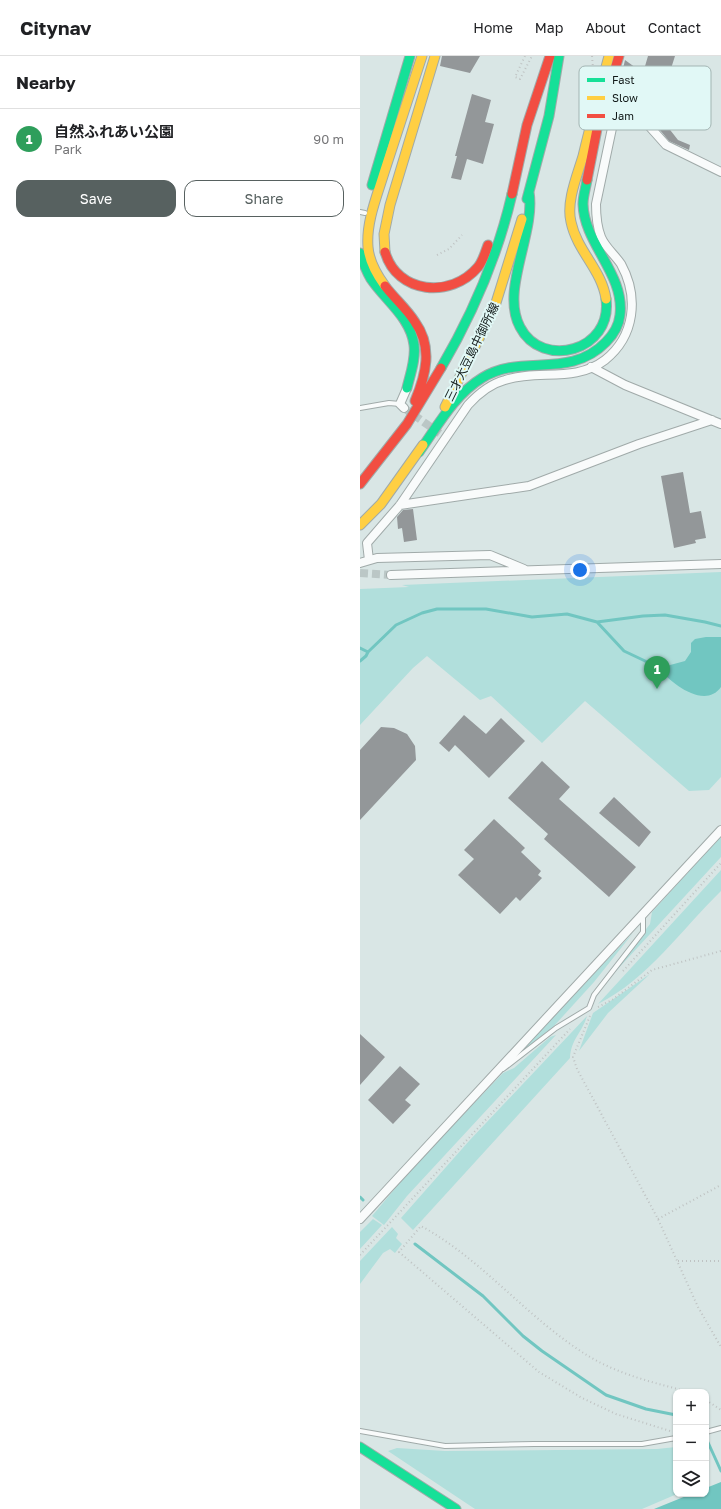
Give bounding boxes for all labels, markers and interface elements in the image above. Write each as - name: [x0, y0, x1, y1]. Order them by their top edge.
- text: Citynav: [20, 16, 92, 39]
- text: Home: [473, 19, 513, 36]
- text: Map: [535, 19, 563, 36]
- text: About: [585, 19, 626, 36]
- text: Contact: [648, 19, 701, 36]
- legend: [579, 66, 711, 130]
- text: Nearby: [16, 72, 76, 93]
- text: Fast: [612, 73, 635, 86]
- text: Slow: [612, 91, 638, 104]
- text: Jam: [612, 109, 634, 122]
- text: 自然ふれあい公園: [54, 122, 174, 140]
- text: 1: [26, 131, 32, 147]
- text: 90 m: [313, 131, 344, 147]
- text: Park: [54, 141, 82, 157]
- button: Save: [16, 180, 176, 217]
- button: Share: [184, 180, 344, 217]
- street label: 三才大豆島中御所線: [441, 300, 502, 404]
- your location: [570, 560, 590, 580]
- pin: 1: [644, 656, 670, 689]
- map controls: [673, 1389, 709, 1497]
- button: +: [673, 1389, 709, 1425]
- button: −: [673, 1425, 709, 1461]
- button: layers: [673, 1461, 709, 1497]

